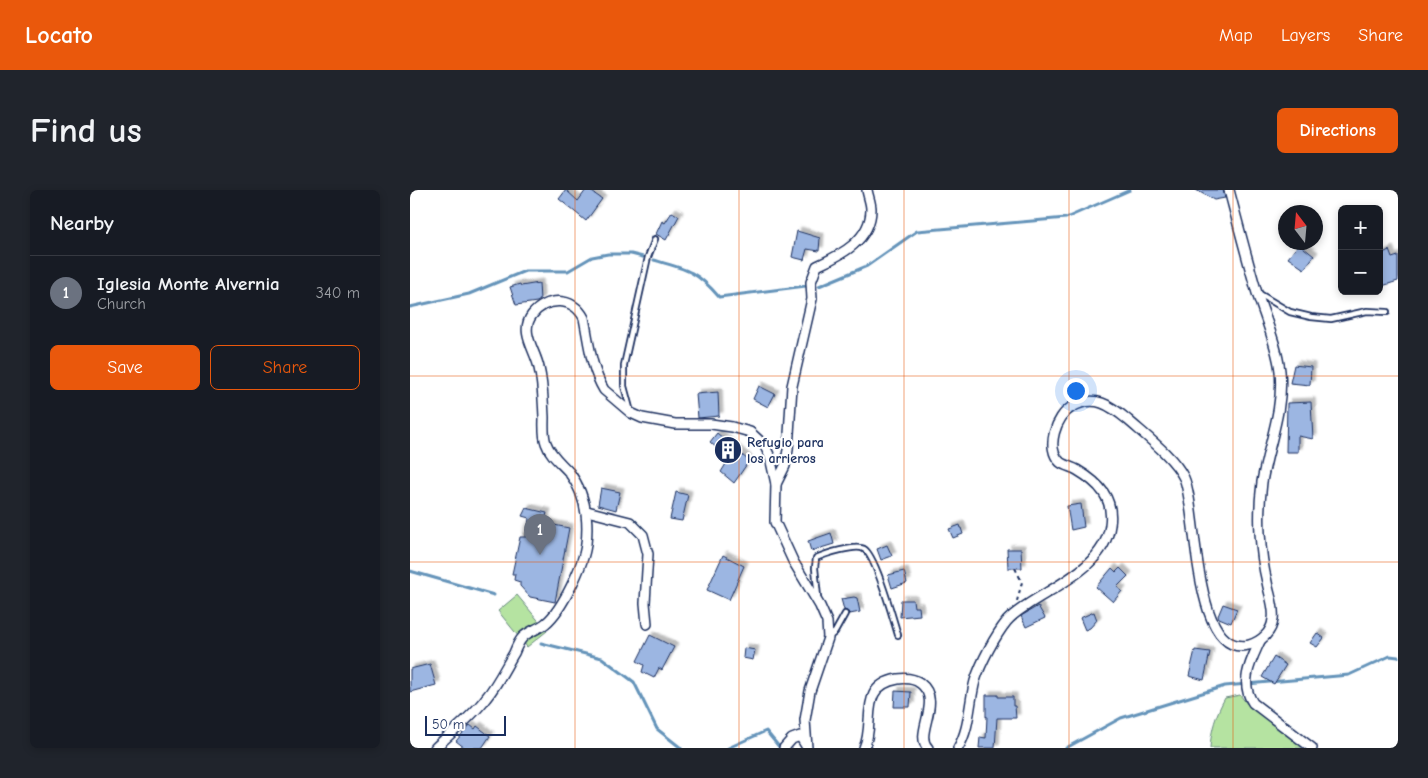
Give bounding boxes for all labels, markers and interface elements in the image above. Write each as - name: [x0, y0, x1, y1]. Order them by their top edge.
- text: Locato: [25, 21, 93, 49]
- text: Map: [1219, 25, 1253, 46]
- text: Layers: [1281, 25, 1330, 46]
- text: Share: [1358, 25, 1403, 46]
- button: Directions: [1277, 108, 1398, 153]
- text: Find us: [30, 110, 142, 151]
- north arrow: [1278, 205, 1323, 250]
- map controls: [1338, 205, 1383, 295]
- button: +: [1338, 205, 1383, 250]
- text: Nearby: [50, 211, 114, 235]
- button: −: [1338, 250, 1383, 295]
- text: Iglesia Monte Alvernia: [97, 273, 280, 295]
- text: 1: [63, 284, 69, 302]
- text: 340 m: [316, 284, 360, 302]
- text: Church: [97, 295, 146, 313]
- button: Save: [50, 345, 200, 390]
- button: Share: [210, 345, 360, 390]
- your location: [1063, 378, 1089, 404]
- place label: Refugio para los arrieros: [747, 434, 824, 467]
- building icon: Refugio para los arrieros: [713, 435, 743, 465]
- pin: 1: [524, 514, 556, 555]
- scale bar: [425, 713, 506, 736]
- text: 50 m: [432, 716, 464, 733]

